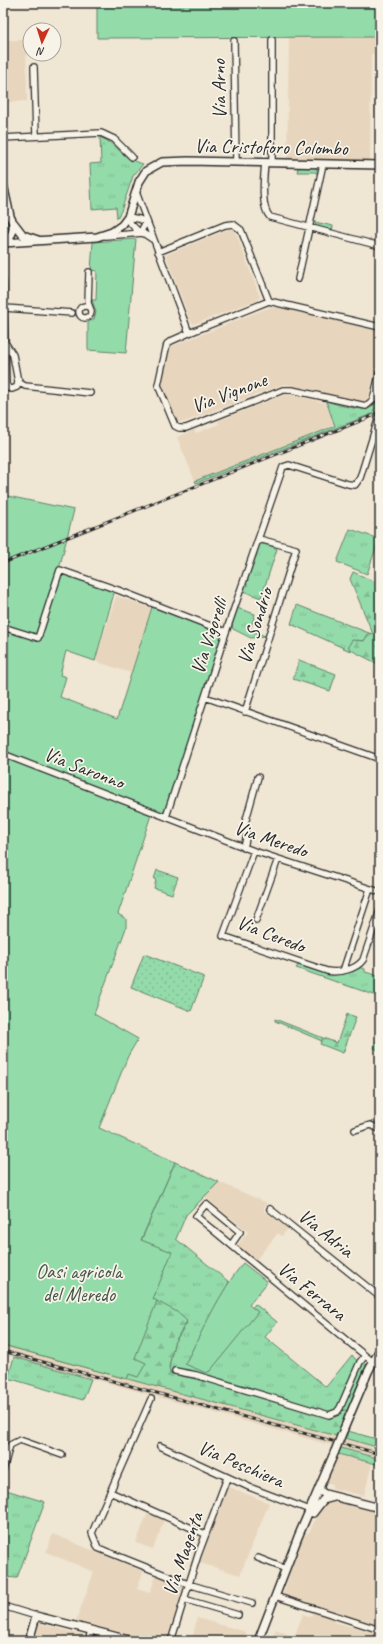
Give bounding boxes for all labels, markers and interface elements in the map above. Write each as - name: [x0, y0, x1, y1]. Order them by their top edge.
- north arrow: [22, 22, 62, 62]
- text: N: [35, 45, 45, 59]
- street label: Via Arno: [206, 58, 232, 119]
- street label: Via Cristoforo Colombo: [194, 133, 349, 161]
- street label: Via Vignone: [188, 367, 272, 419]
- street label: Via Sondrio: [232, 583, 279, 667]
- street label: Via Vigorelli: [185, 593, 234, 677]
- street label: Via Saronno: [40, 741, 129, 795]
- street label: Via Meredo: [231, 815, 313, 864]
- street label: Via Ceredo: [233, 910, 311, 959]
- street label: Via Adria: [293, 1203, 360, 1264]
- street label: Via Ferrara: [273, 1256, 353, 1327]
- park label: Oasi agricola del Meredo: [36, 1259, 124, 1307]
- street label: Via Peschiera: [194, 1435, 289, 1494]
- street label: Via Magenta: [157, 1507, 210, 1599]

